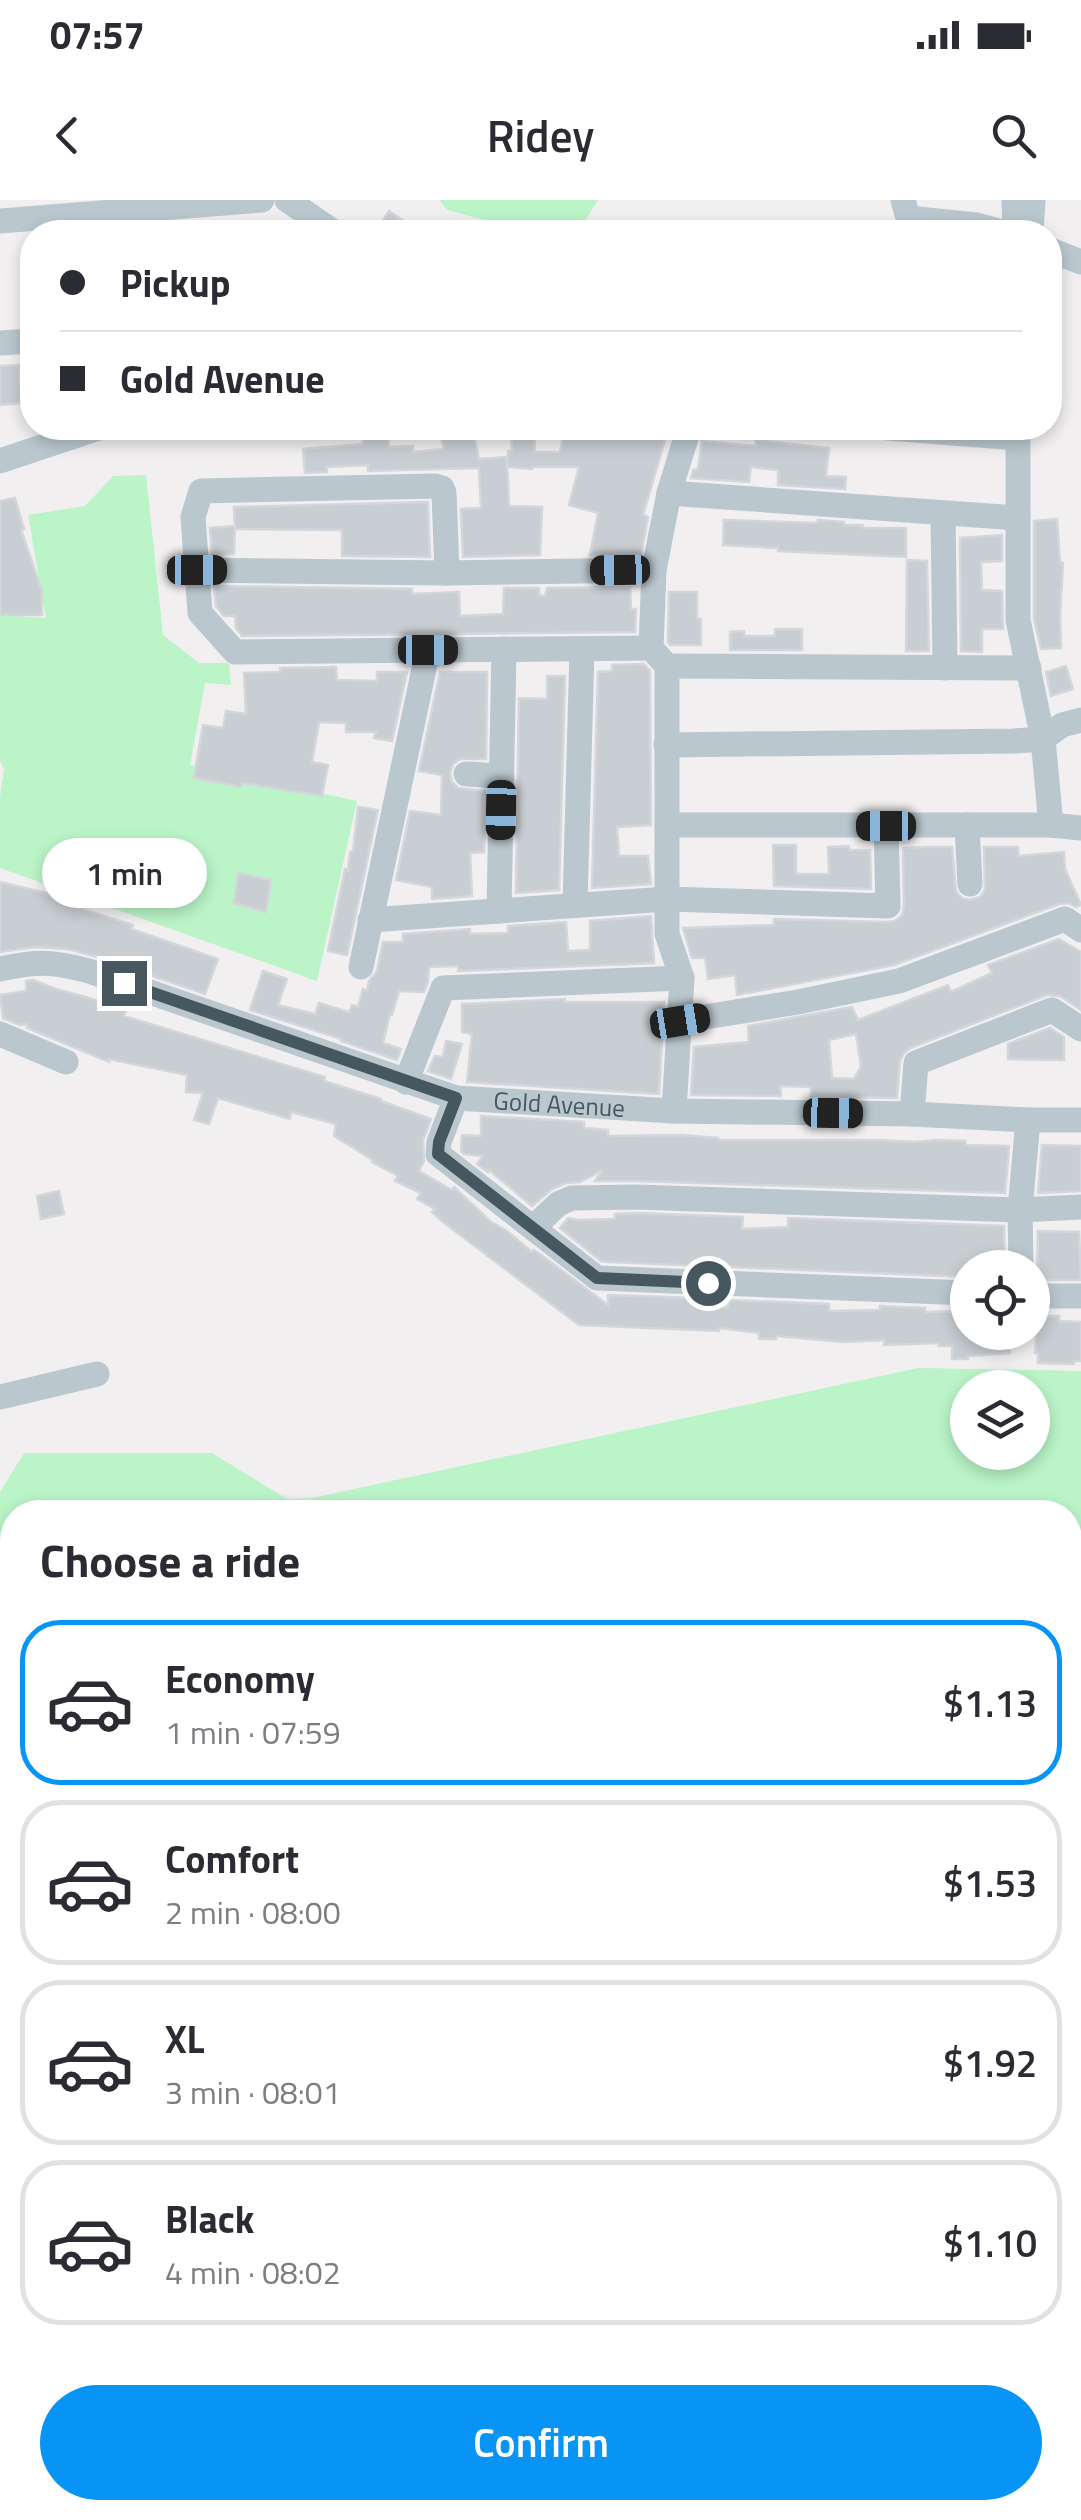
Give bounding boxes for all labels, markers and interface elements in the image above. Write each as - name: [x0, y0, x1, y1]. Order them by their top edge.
- text: 07:57: [50, 6, 145, 64]
- text: Ridey: [487, 101, 594, 169]
- icon: back: [40, 108, 95, 163]
- icon: search: [986, 108, 1041, 163]
- text: Pickup: [120, 254, 230, 312]
- text: Gold Avenue: [120, 350, 325, 408]
- car: [590, 554, 650, 586]
- car: [167, 555, 227, 585]
- car: [398, 635, 458, 665]
- car: [485, 780, 517, 840]
- car: [856, 811, 916, 841]
- callout: 1 min: [42, 838, 206, 908]
- text: 1 min: [86, 849, 163, 897]
- route end: [102, 961, 147, 1006]
- car: [648, 1001, 712, 1041]
- street label: Gold Avenue: [493, 1081, 626, 1127]
- car: [803, 1097, 863, 1129]
- map controls: [950, 1250, 1050, 1470]
- button: locate: [950, 1250, 1050, 1350]
- route start: [686, 1261, 731, 1306]
- button: layers: [950, 1370, 1050, 1470]
- text: Choose a ride: [40, 1526, 300, 1594]
- text: Economy: [165, 1650, 315, 1708]
- icon: car: [45, 1658, 135, 1748]
- text: $1.13: [943, 1674, 1037, 1732]
- text: 1 min · 07:59: [165, 1708, 341, 1756]
- text: Comfort: [165, 1830, 299, 1888]
- icon: car: [45, 1838, 135, 1928]
- text: $1.53: [943, 1854, 1037, 1912]
- text: 2 min · 08:00: [165, 1888, 341, 1936]
- text: XL: [165, 2010, 205, 2068]
- icon: car: [45, 2018, 135, 2108]
- text: $1.92: [943, 2034, 1037, 2092]
- text: 3 min · 08:01: [165, 2068, 341, 2116]
- text: Black: [165, 2190, 254, 2248]
- icon: car: [45, 2198, 135, 2288]
- text: $1.10: [943, 2214, 1037, 2272]
- text: 4 min · 08:02: [165, 2248, 341, 2296]
- button: Confirm: [40, 2385, 1042, 2500]

